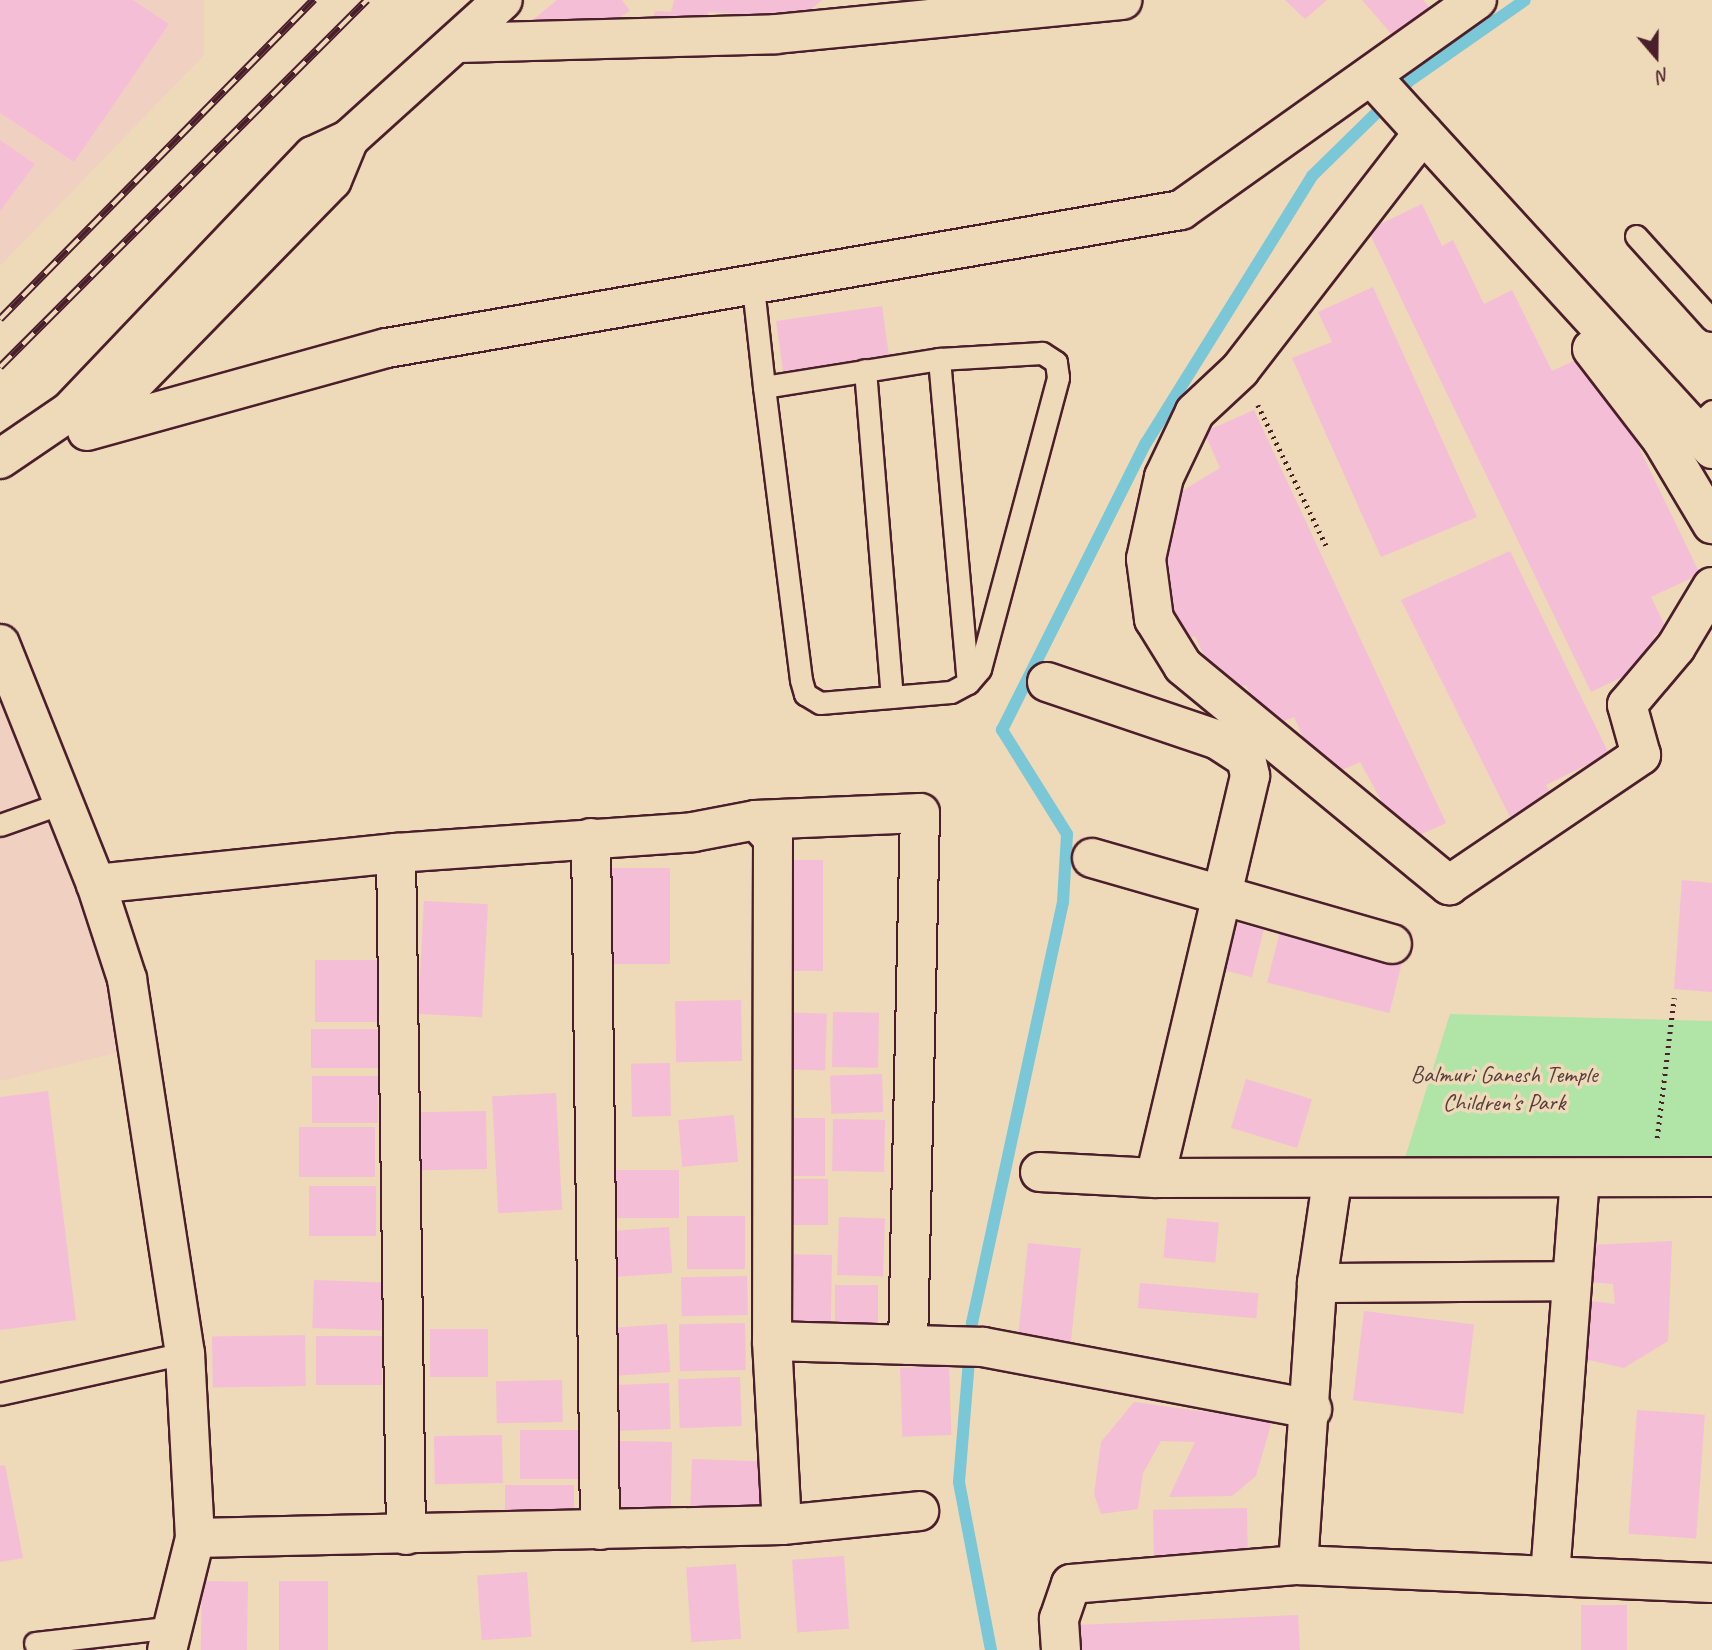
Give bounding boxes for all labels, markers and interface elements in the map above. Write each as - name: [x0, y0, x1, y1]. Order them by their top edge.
- north arrow: [1621, 21, 1691, 91]
- text: N: [1654, 62, 1673, 89]
- park label: Balmuri Ganesh Temple Children's Park: [1411, 1061, 1597, 1117]

